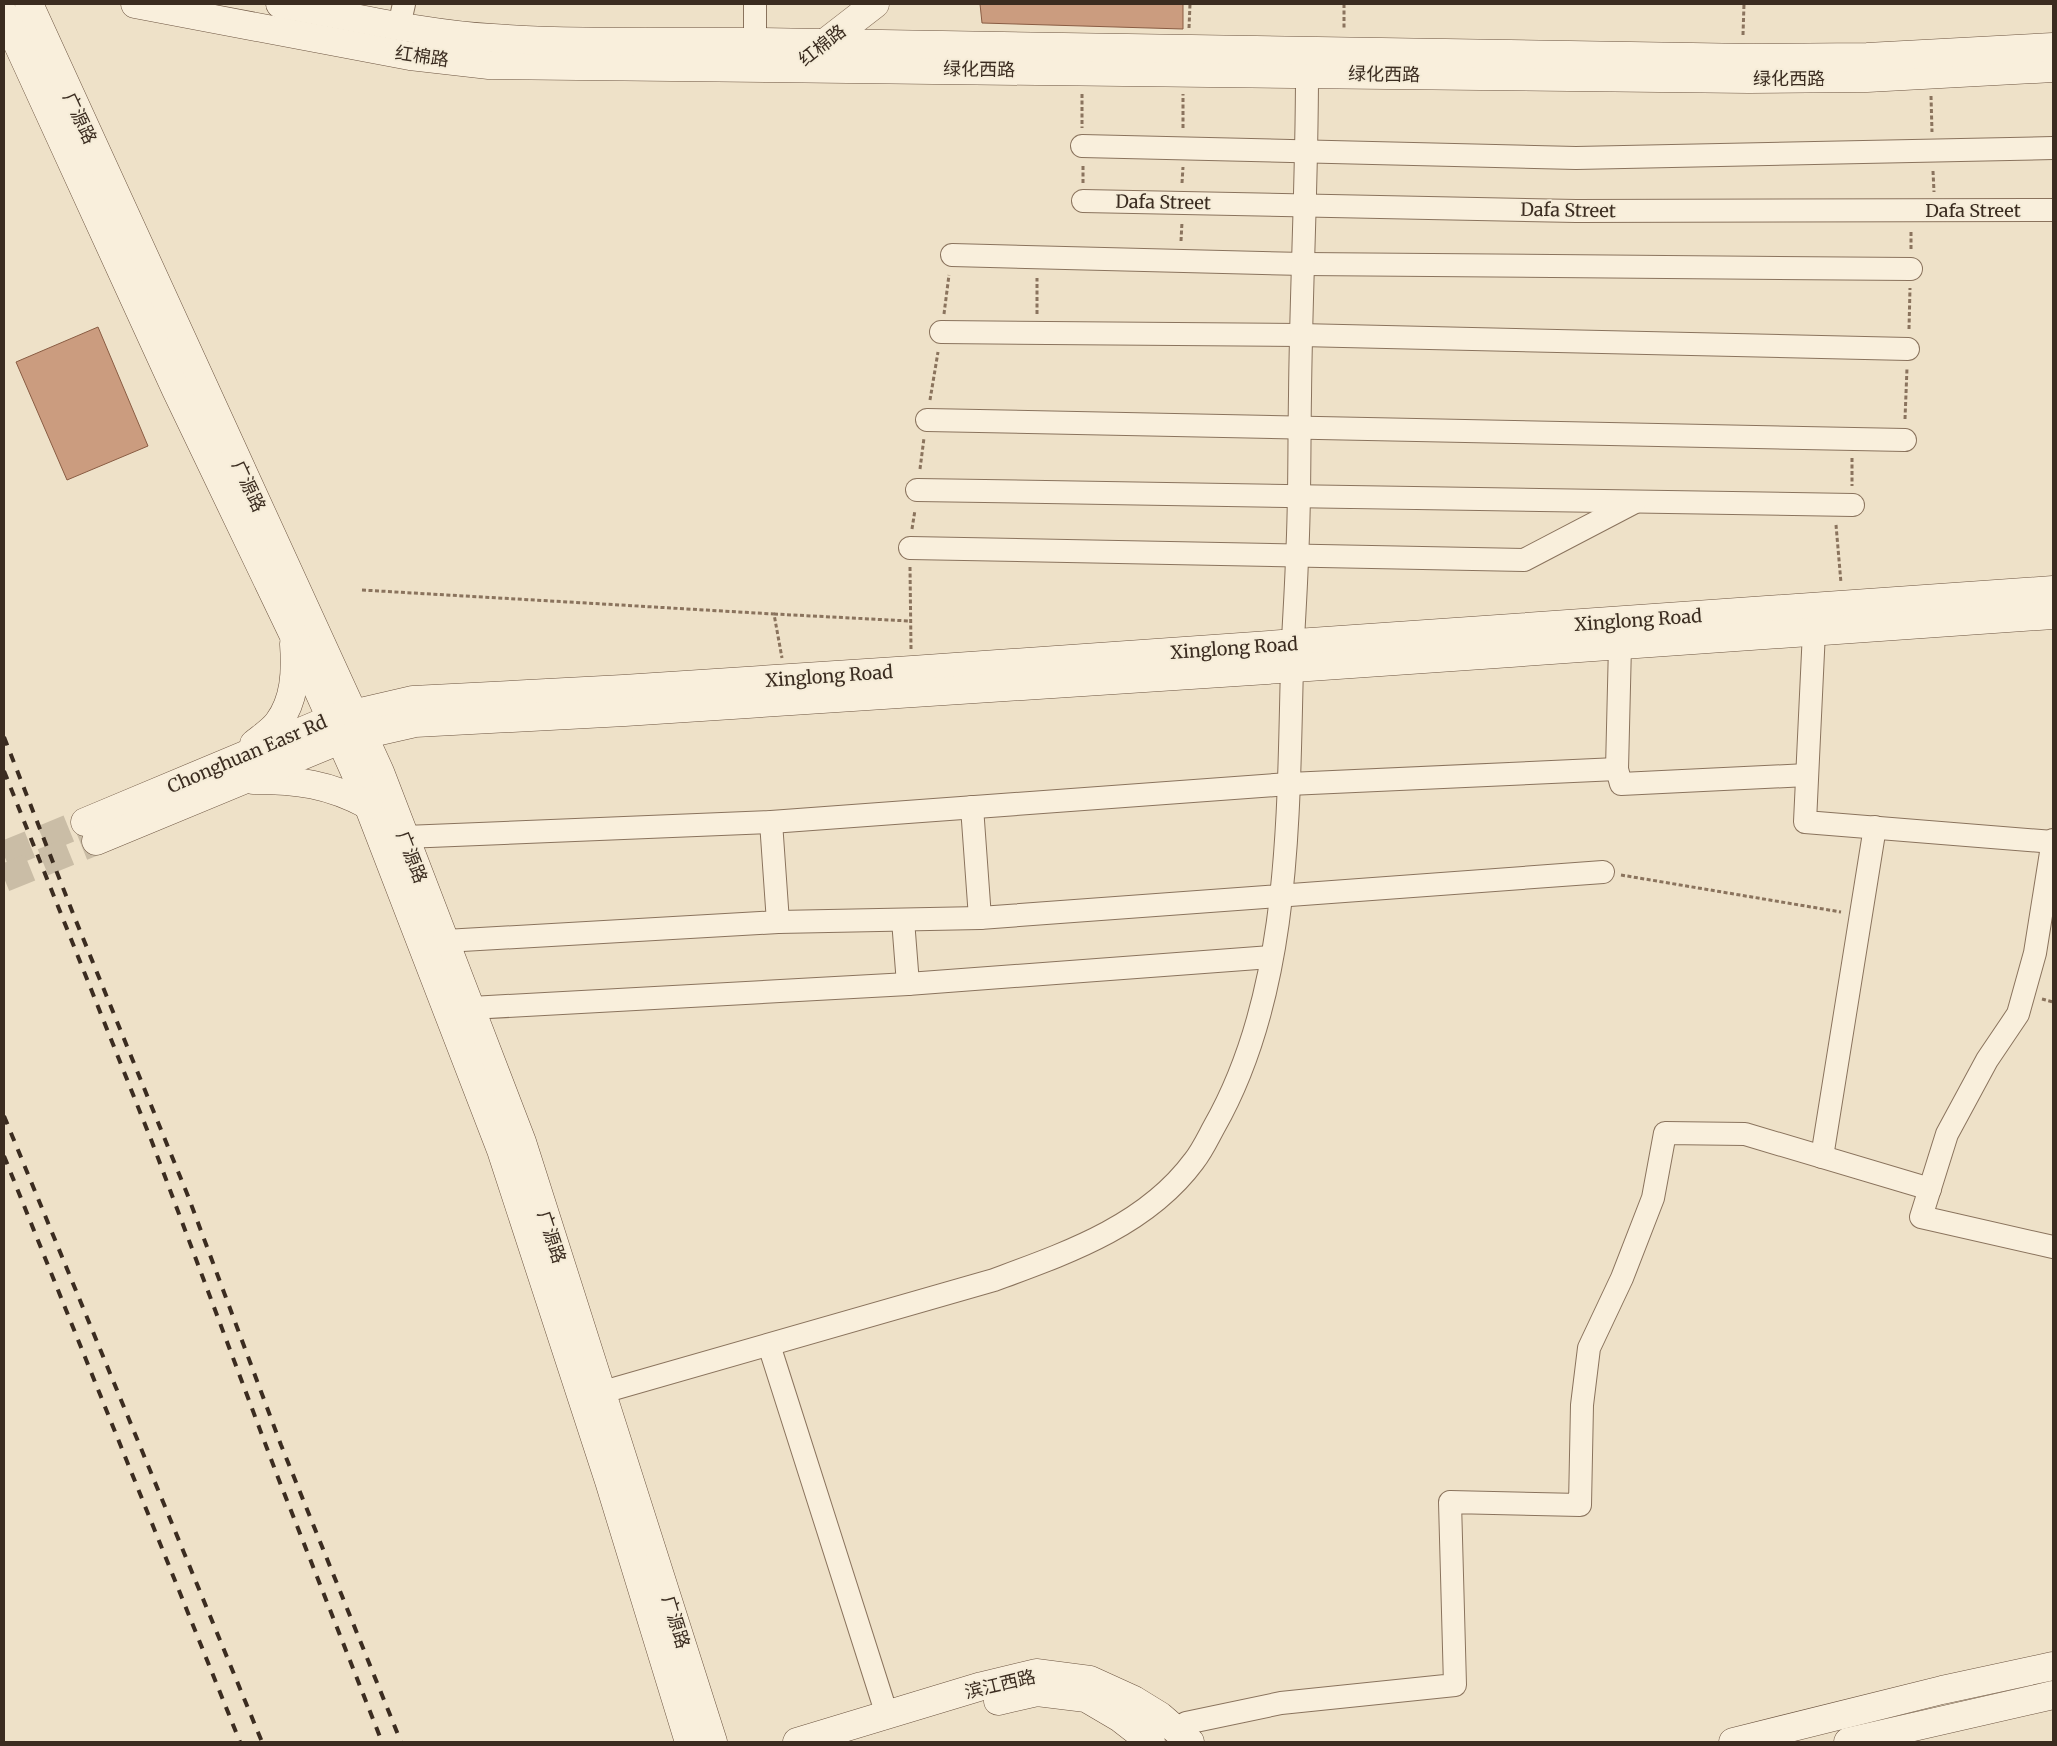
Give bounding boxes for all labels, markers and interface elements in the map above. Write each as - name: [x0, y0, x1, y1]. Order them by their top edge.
- street label: 红棉路: [794, 19, 850, 71]
- street label: 红棉路: [394, 41, 450, 71]
- street label: 绿化西路: [943, 57, 1015, 81]
- street label: 绿化西路: [1348, 62, 1420, 86]
- street label: 绿化西路: [1753, 67, 1825, 90]
- street label: 广源路: [58, 89, 102, 147]
- street label: Dafa Street: [1115, 190, 1211, 214]
- street label: Dafa Street: [1520, 198, 1616, 222]
- street label: Dafa Street: [1925, 199, 2021, 222]
- street label: 广源路: [227, 457, 271, 515]
- street label: Xinglong Road: [1573, 604, 1703, 636]
- street label: Xinglong Road: [1169, 632, 1299, 664]
- street label: Xinglong Road: [764, 660, 894, 692]
- street label: Chonghuan Easr Rd: [164, 710, 330, 798]
- street label: 广源路: [392, 828, 432, 886]
- street label: 广源路: [533, 1208, 571, 1266]
- street label: 广源路: [657, 1593, 695, 1651]
- street label: 滨江西路: [962, 1665, 1038, 1703]

